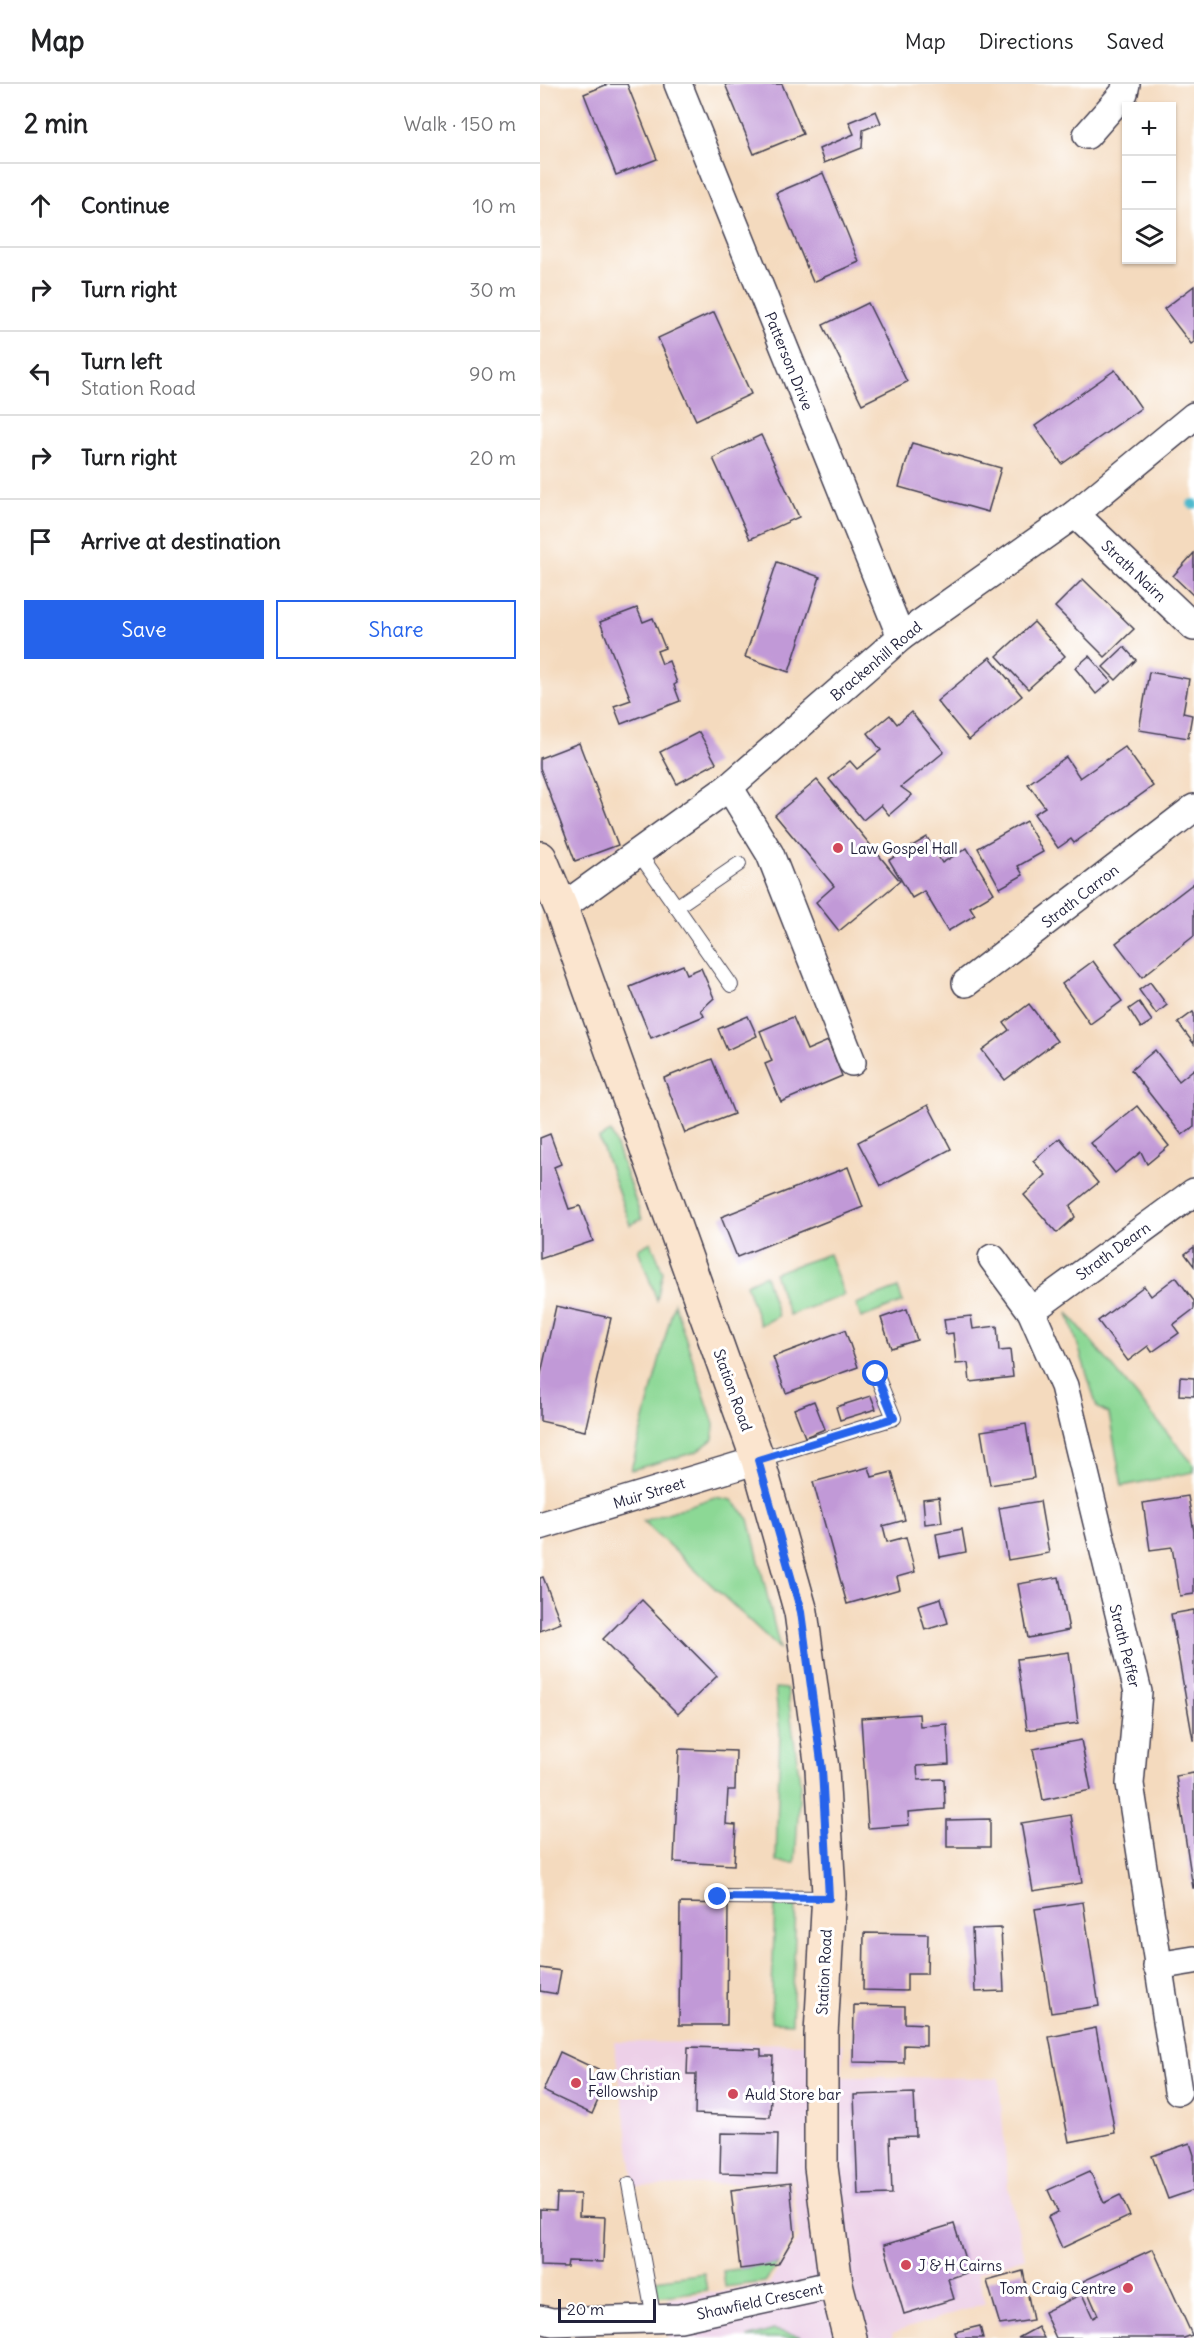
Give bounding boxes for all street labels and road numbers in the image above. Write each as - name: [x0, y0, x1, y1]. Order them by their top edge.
- street label: Patterson Drive: [761, 309, 817, 413]
- street label: Strath Nairn: [1098, 536, 1171, 606]
- street label: Brackenhill Road: [826, 617, 926, 705]
- street label: Strath Carron: [1038, 860, 1123, 932]
- street label: Strath Dearn: [1072, 1218, 1154, 1284]
- street label: Station Road: [709, 1346, 757, 1434]
- street label: Muir Street: [611, 1473, 687, 1513]
- street label: Strath Peffer: [1105, 1602, 1145, 1690]
- street label: Station Road: [812, 1928, 836, 2015]
- street label: Shawfield Crescent: [695, 2278, 825, 2324]

